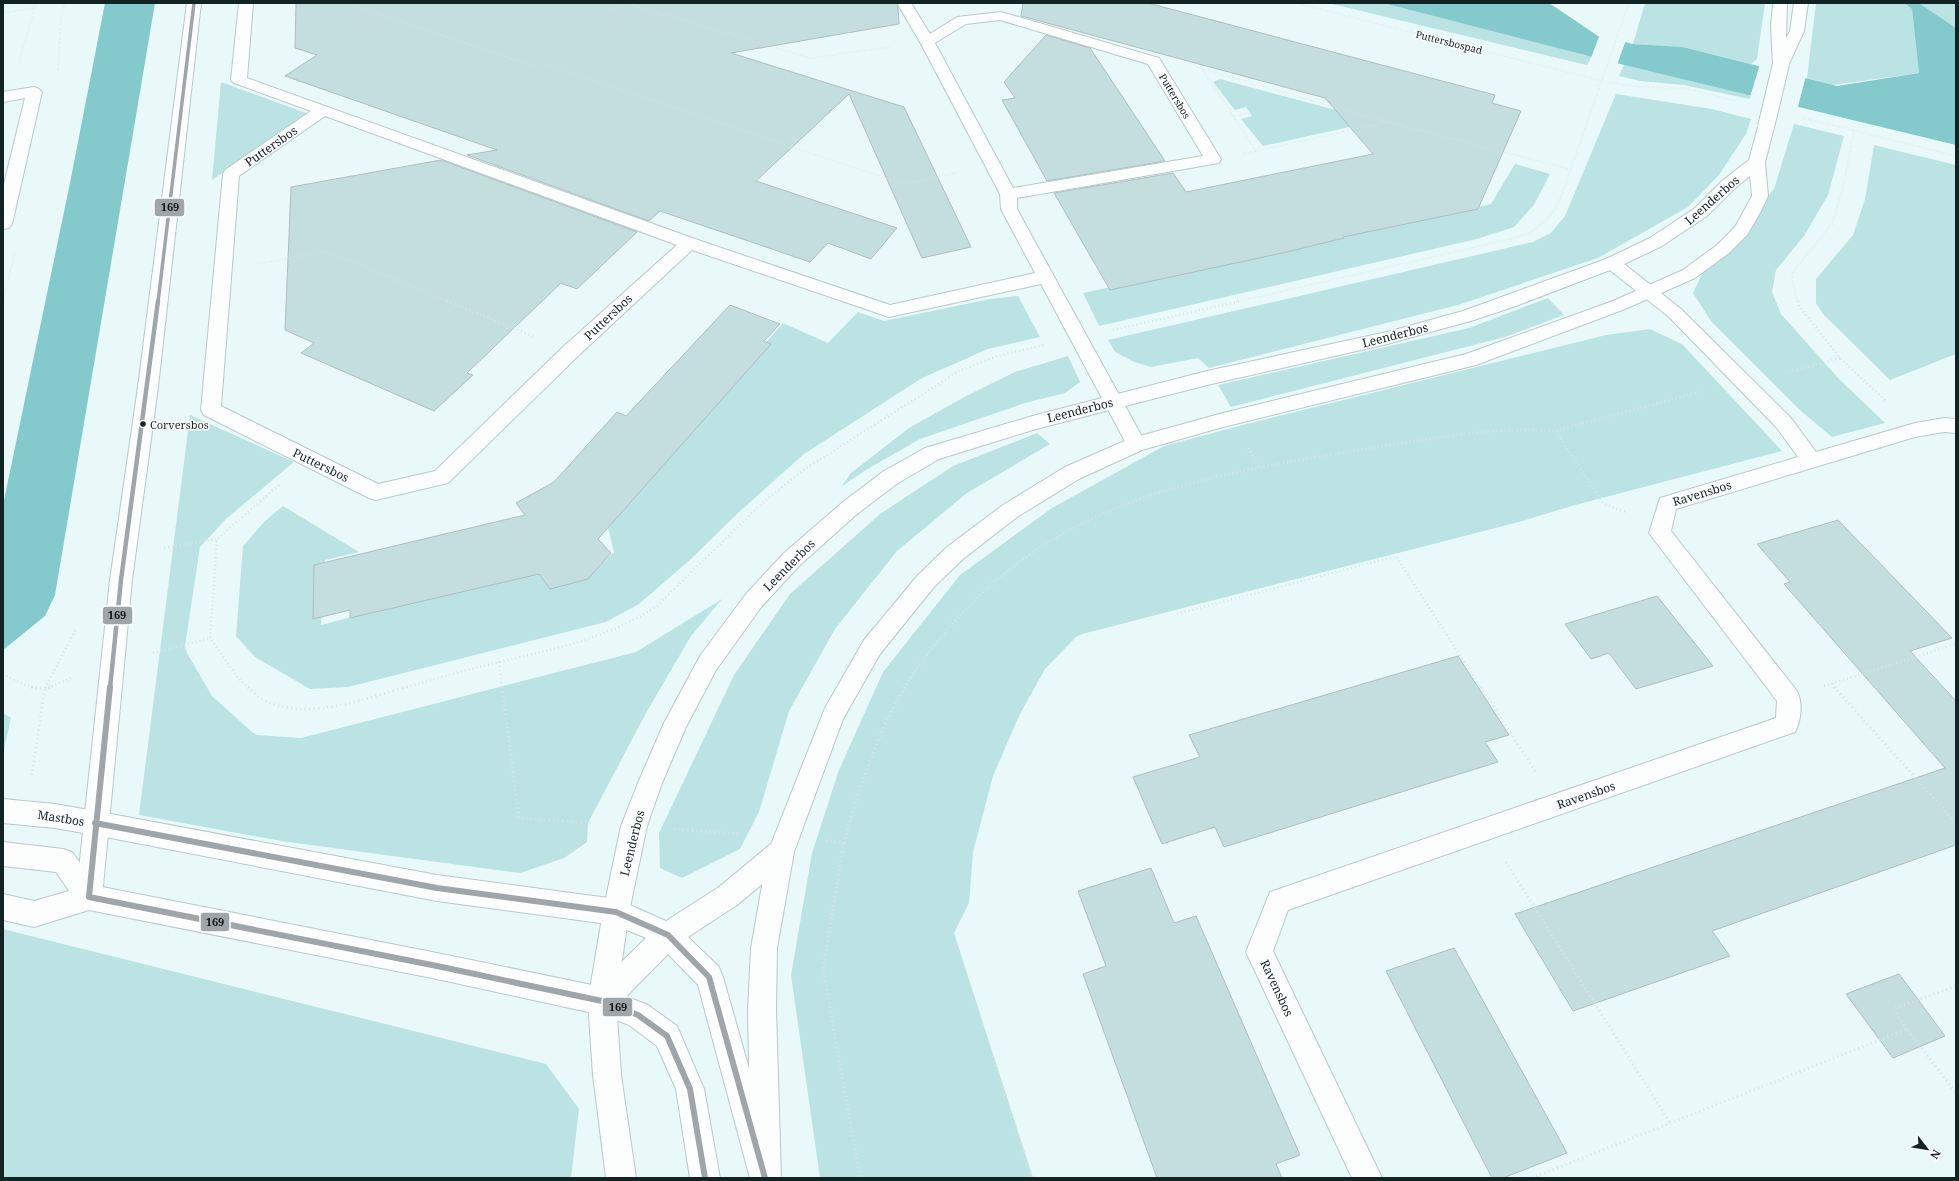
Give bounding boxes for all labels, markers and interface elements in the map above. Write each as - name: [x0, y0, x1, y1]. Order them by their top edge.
- street label: Puttersbospad: [1414, 27, 1484, 57]
- street label: Puttersbos: [1156, 71, 1194, 122]
- street label: Puttersbos: [241, 122, 301, 170]
- street label: Leenderbos: [1681, 172, 1743, 228]
- line badge: 169: [154, 198, 185, 217]
- text: 169: [161, 199, 179, 214]
- street label: Puttersbos: [580, 290, 636, 344]
- street label: Leenderbos: [1360, 319, 1430, 351]
- street label: Leenderbos: [1045, 394, 1115, 426]
- place label: Corversbos: [150, 417, 209, 432]
- marker: Corversbos: [138, 419, 148, 429]
- street label: Puttersbos: [290, 444, 352, 486]
- street label: Ravensbos: [1670, 476, 1734, 510]
- street label: Leenderbos: [759, 535, 819, 595]
- line badge: 169: [102, 606, 133, 625]
- text: 169: [108, 607, 126, 622]
- street label: Ravensbos: [1554, 777, 1618, 813]
- street label: Mastbos: [36, 806, 86, 830]
- street label: Leenderbos: [616, 808, 648, 878]
- line badge: 169: [200, 912, 230, 932]
- text: 169: [206, 914, 224, 929]
- street label: Ravensbos: [1256, 957, 1298, 1019]
- line badge: 169: [602, 997, 633, 1017]
- text: 169: [609, 999, 627, 1014]
- north arrow: [1907, 1129, 1947, 1169]
- text: N: [1927, 1147, 1945, 1162]

